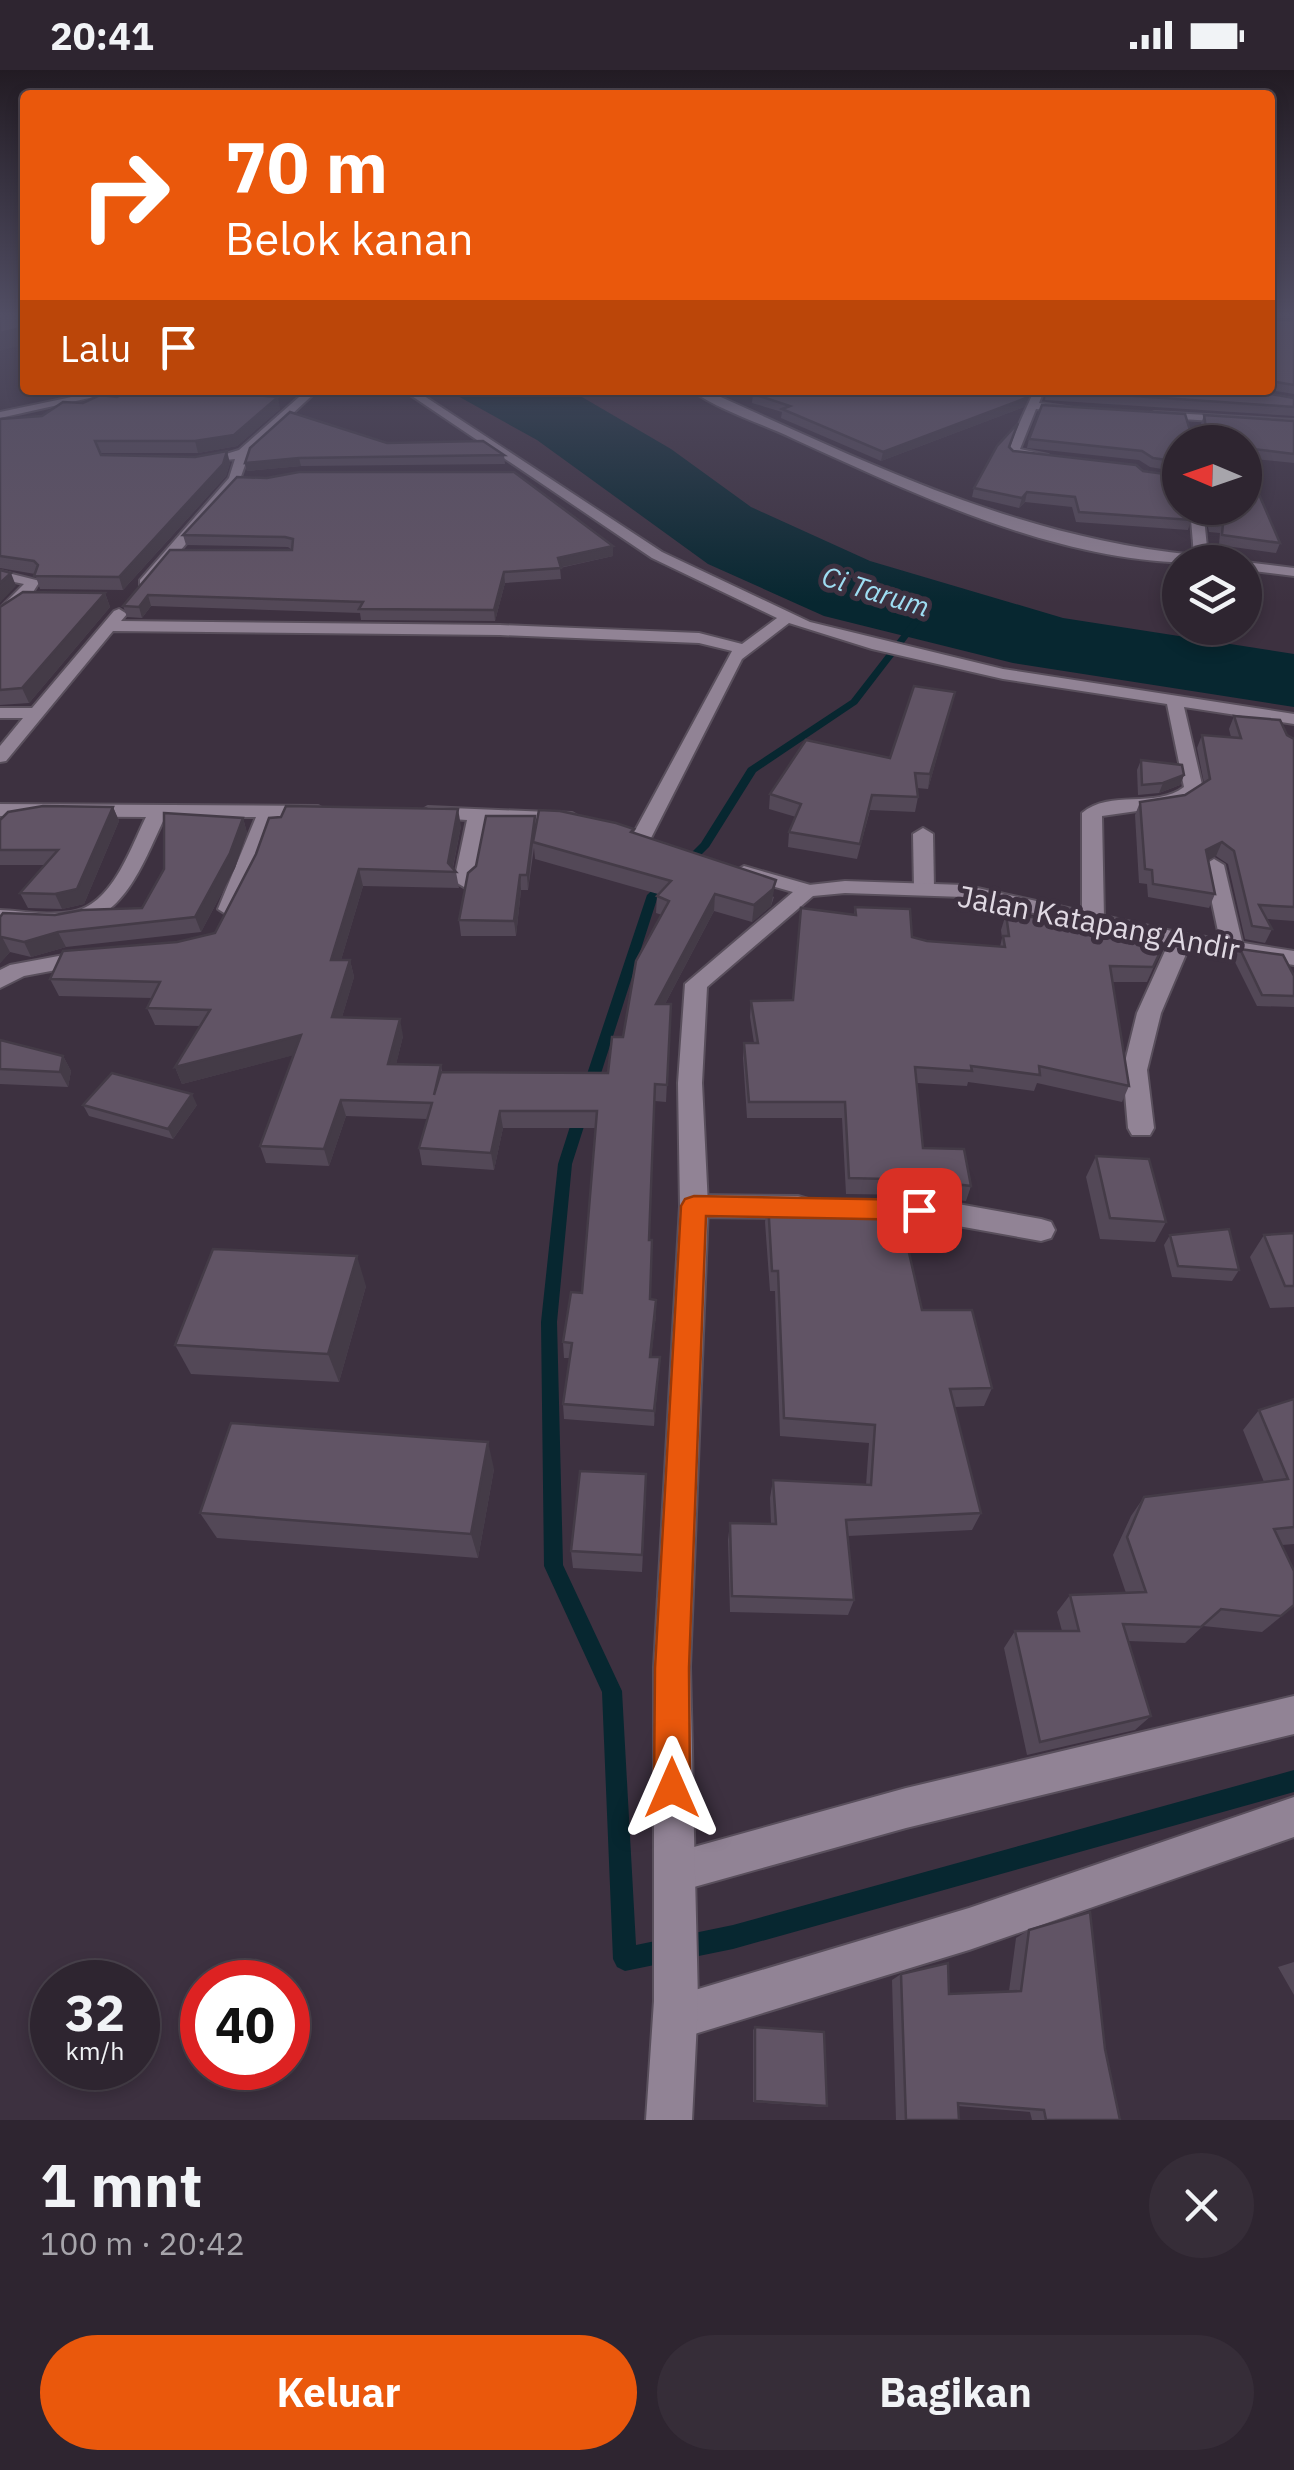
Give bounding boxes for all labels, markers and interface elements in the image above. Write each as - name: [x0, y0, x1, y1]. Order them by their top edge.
- text: 20:41: [50, 11, 154, 60]
- text: 70 m: [225, 121, 388, 212]
- icon: right: [60, 130, 190, 260]
- text: Belok kanan: [225, 209, 474, 267]
- icon: arrive: [151, 320, 206, 375]
- text: Lalu: [60, 323, 131, 372]
- north arrow: [1162, 425, 1262, 525]
- map controls: [1162, 425, 1262, 645]
- button: layers: [1162, 545, 1262, 645]
- water label: Ci Tarum: [818, 557, 934, 625]
- street label: Jalan Katapang Andir: [955, 876, 1243, 968]
- pin: [877, 1168, 962, 1253]
- icon: arrive: [892, 1183, 947, 1238]
- position arrow: [620, 1736, 724, 1840]
- speed limit sign: 40: [180, 1960, 310, 2090]
- text: 32: [65, 1980, 125, 2045]
- text: km/h: [66, 2034, 124, 2067]
- text: 1 mnt: [40, 2145, 203, 2224]
- button: close: [1149, 2153, 1254, 2258]
- text: 100 m · 20:42: [40, 2222, 245, 2264]
- button: Keluar: [40, 2335, 637, 2450]
- button: Bagikan: [657, 2335, 1254, 2450]

